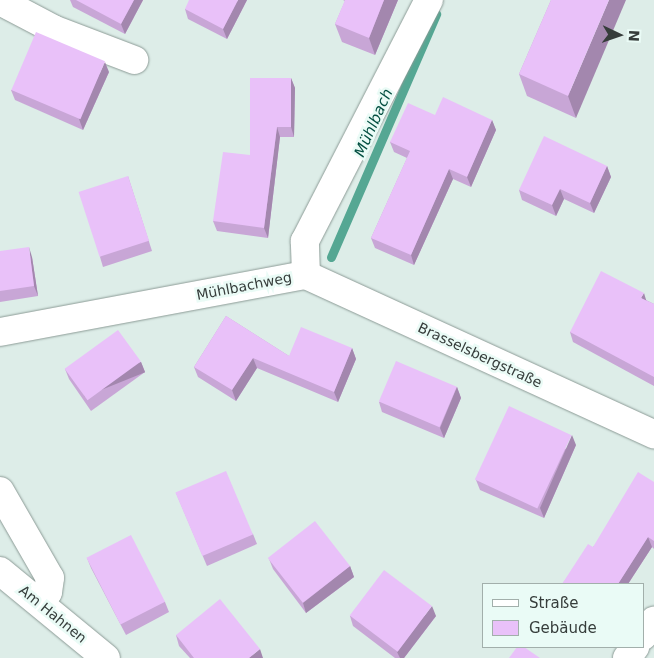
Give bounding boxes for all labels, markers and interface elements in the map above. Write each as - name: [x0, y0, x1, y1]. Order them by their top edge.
- north arrow: [594, 10, 644, 60]
- text: N: [626, 30, 642, 42]
- water label: Mühlbach: [351, 86, 397, 160]
- street label: Mühlbachweg: [195, 269, 293, 303]
- street label: Brasselsbergstraße: [415, 319, 545, 391]
- street label: Am Hahnen: [16, 582, 90, 646]
- legend: [482, 583, 644, 648]
- text: Straße: [529, 594, 578, 612]
- text: Gebäude: [529, 619, 597, 637]

